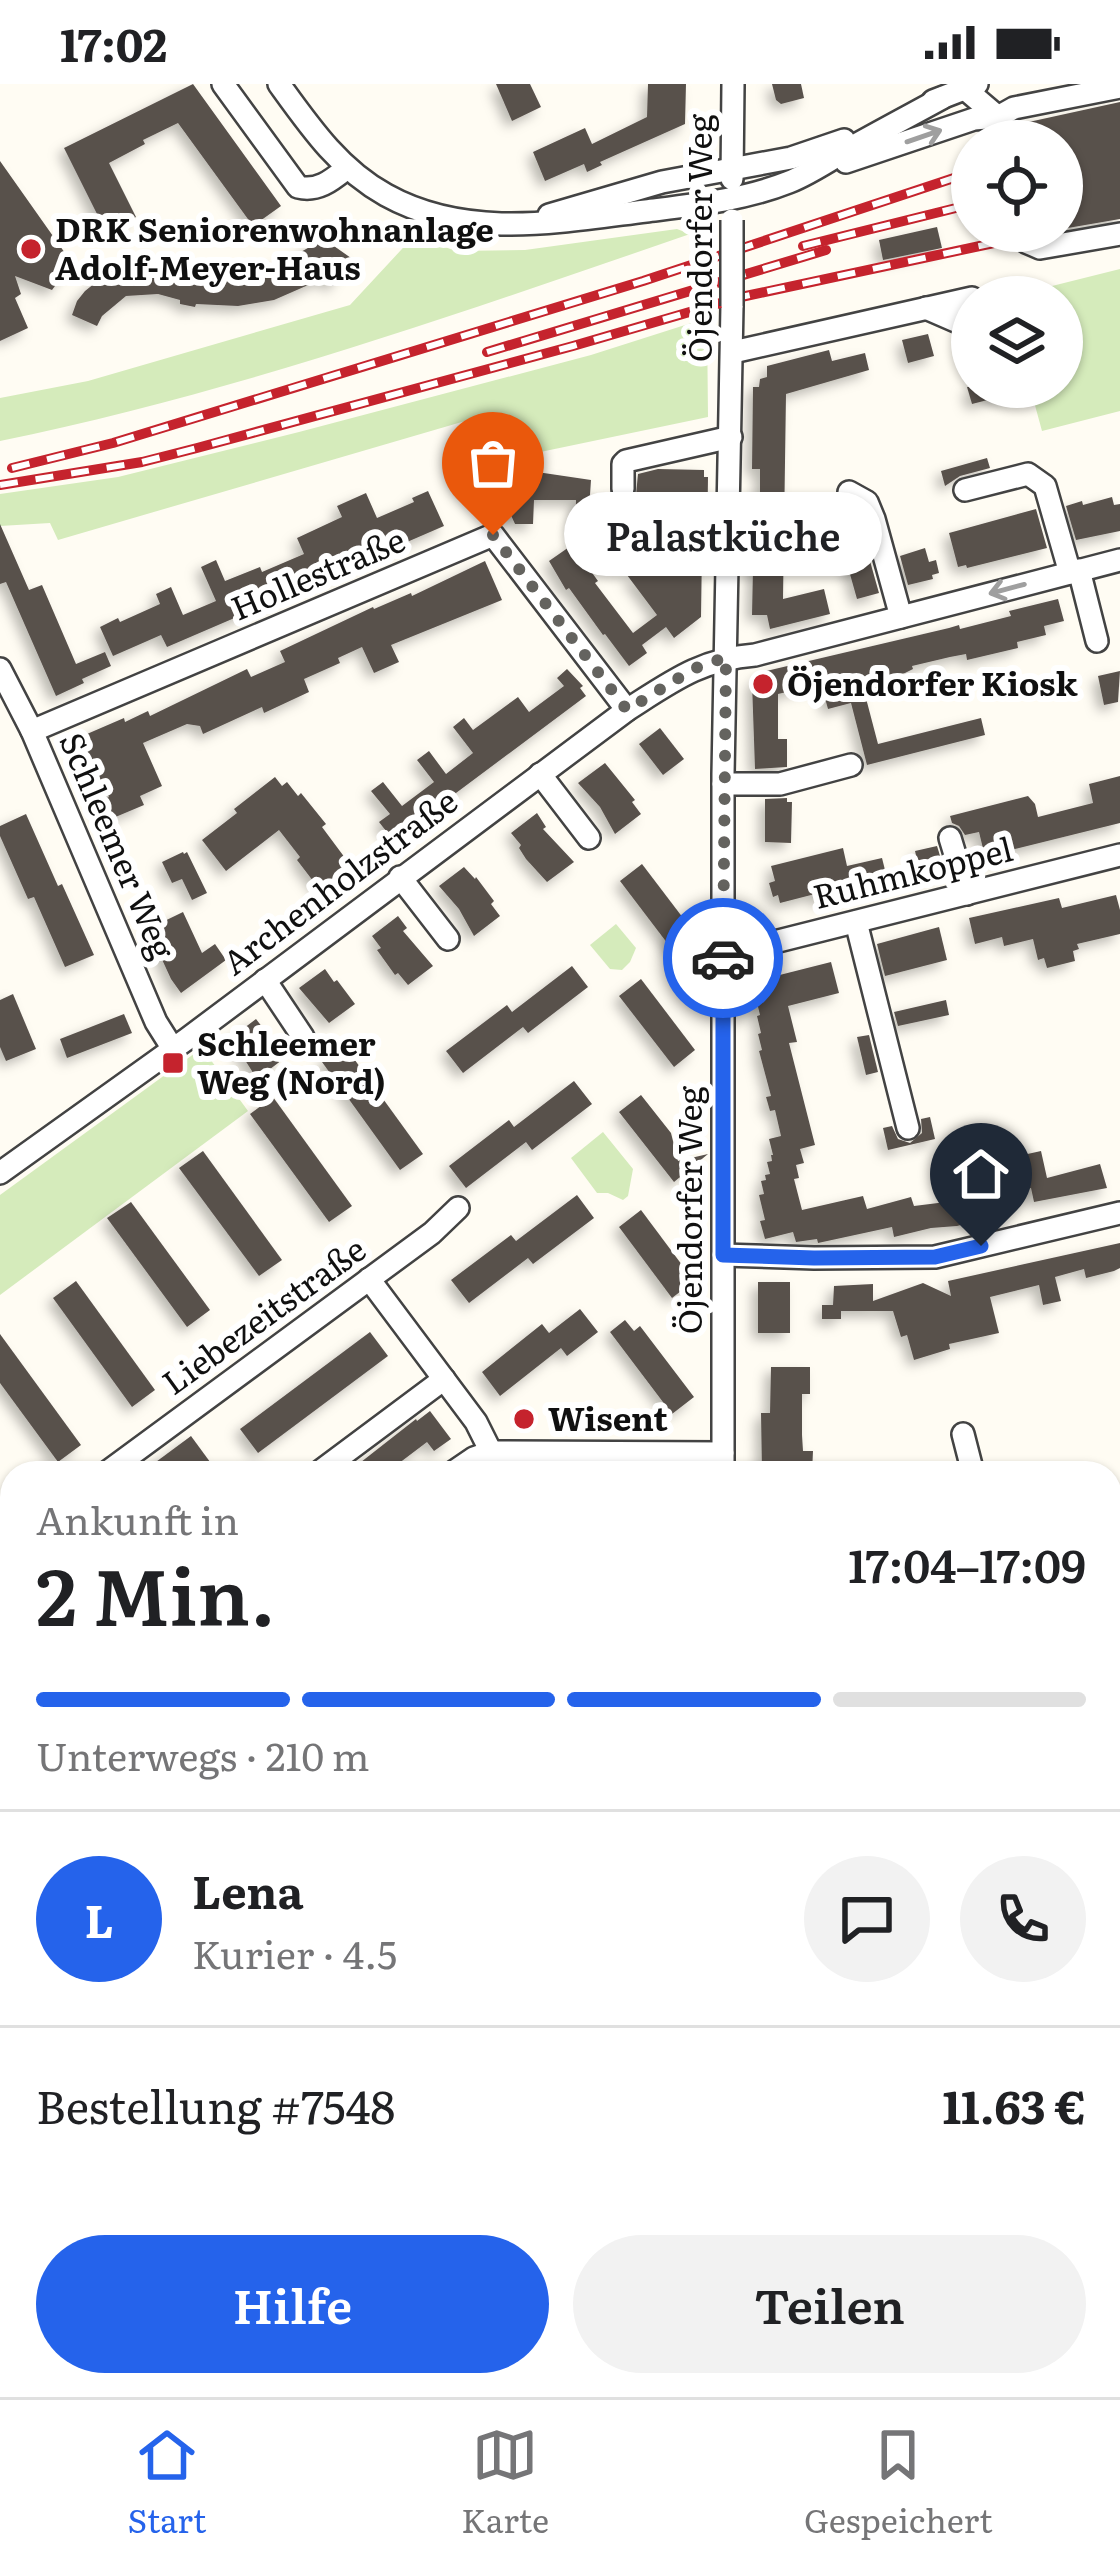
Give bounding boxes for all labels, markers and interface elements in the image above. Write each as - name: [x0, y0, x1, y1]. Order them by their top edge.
- text: 17:02: [60, 9, 167, 76]
- street label: Öjendorfer Weg: [673, 113, 722, 362]
- map controls: [951, 120, 1083, 408]
- button: locate: [951, 120, 1083, 252]
- one-way arrow: [905, 124, 942, 145]
- place label: DRK Seniorenwohnanlage Adolf-Meyer-Haus: [55, 203, 494, 290]
- marker: DRK Seniorenwohnanlage Adolf-Meyer-Haus: [18, 236, 44, 262]
- button: layers: [951, 276, 1083, 408]
- pin: [442, 412, 544, 535]
- icon: bag: [460, 430, 526, 496]
- callout: Palastküche: [565, 493, 883, 577]
- text: Palastküche: [605, 505, 841, 563]
- street label: Hollestraße: [222, 513, 412, 630]
- one-way arrow: [988, 579, 1026, 601]
- place label: Öjendorfer Kiosk: [787, 657, 1079, 706]
- marker: Öjendorfer Kiosk: [750, 671, 776, 697]
- street label: Schleemer Weg: [49, 724, 189, 966]
- street label: Archenholzstraße: [211, 775, 466, 985]
- street label: Ruhmkoppel: [808, 822, 1017, 919]
- courier: [663, 898, 783, 1018]
- icon: car: [690, 925, 756, 991]
- place label: Schleemer Weg (Nord): [197, 1017, 386, 1104]
- marker: Schleemer Weg (Nord): [160, 1050, 186, 1076]
- street label: Öjendorfer Weg: [663, 1085, 712, 1334]
- pin: [930, 1123, 1032, 1246]
- icon: home: [948, 1141, 1014, 1207]
- street label: Liebezeitstraße: [151, 1223, 374, 1405]
- place label: Wisent: [548, 1392, 668, 1441]
- marker: Wisent: [511, 1406, 537, 1432]
- text: Ankunft in: [36, 1489, 239, 1547]
- text: 17:04–17:09: [848, 1530, 1086, 1597]
- text: 2 Min.: [36, 1534, 276, 1650]
- text: Unterwegs · 210 m: [36, 1725, 370, 1783]
- text: Lena: [192, 1856, 304, 1923]
- button: chat: [804, 1856, 930, 1982]
- button: phone: [960, 1856, 1086, 1982]
- text: L: [84, 1885, 114, 1952]
- text: Kurier · 4.5: [192, 1923, 397, 1981]
- text: Bestellung #7548: [36, 2071, 395, 2138]
- text: 11.63 €: [942, 2071, 1086, 2138]
- button: Hilfe: [36, 2235, 549, 2373]
- button: Teilen: [573, 2235, 1086, 2373]
- tab: Start: [128, 2422, 206, 2543]
- tab: Karte: [461, 2422, 549, 2543]
- tab: Gespeichert: [804, 2422, 993, 2543]

